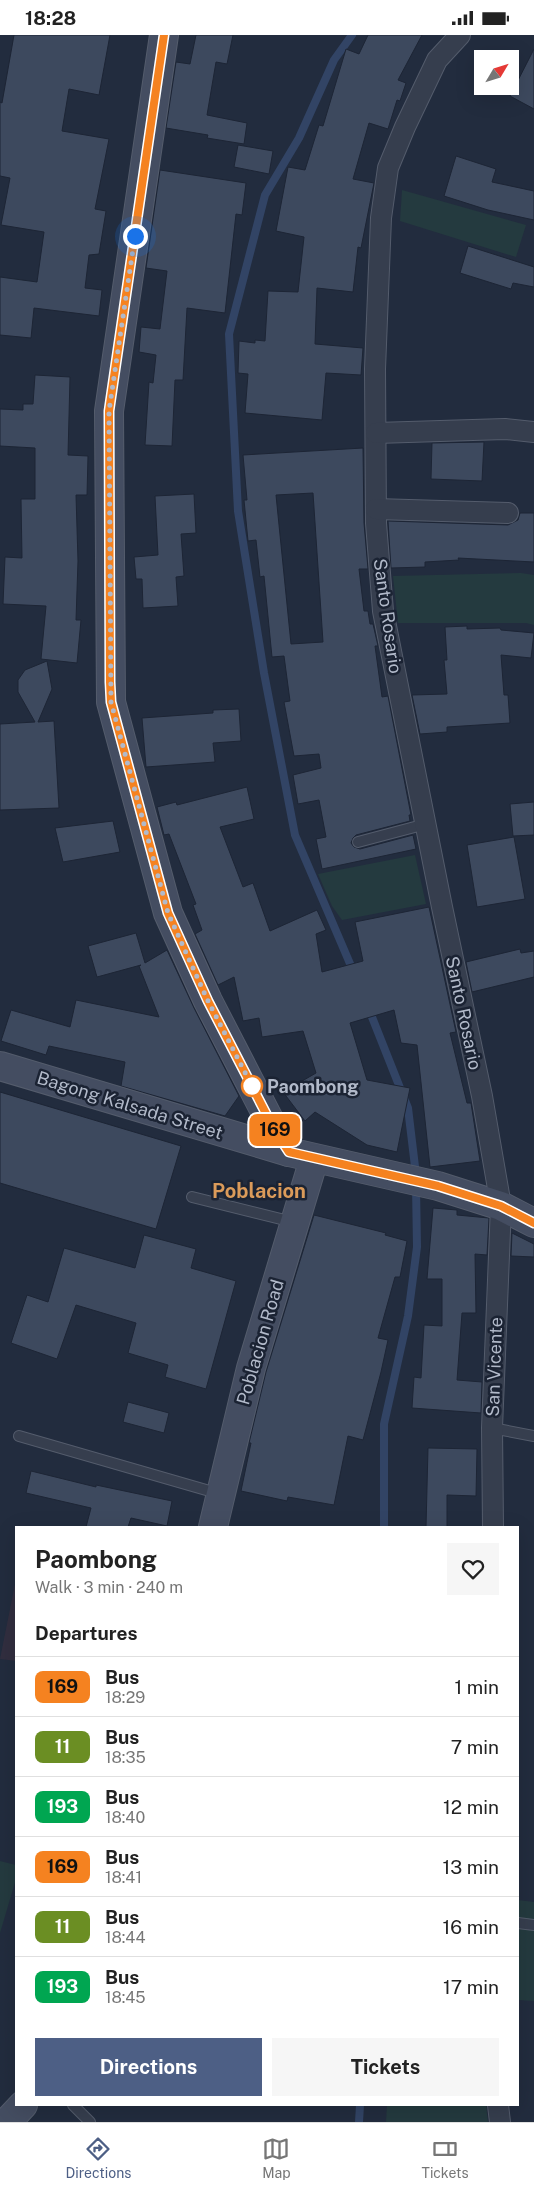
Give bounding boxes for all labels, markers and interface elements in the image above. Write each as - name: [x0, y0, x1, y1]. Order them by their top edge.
- text: 18:28: [25, 7, 76, 29]
- north arrow: [474, 50, 519, 95]
- map controls: [474, 50, 519, 95]
- your location: [123, 224, 148, 249]
- street label: Santo Rosario: [370, 557, 406, 675]
- street label: Santo Rosario: [442, 954, 486, 1072]
- street label: Bagong Kalsada Street: [35, 1067, 225, 1143]
- marker: Paombong: [241, 1075, 263, 1097]
- place label: Paombong: [267, 1076, 358, 1097]
- line badge: 169: [246, 1114, 304, 1146]
- text: 169: [259, 1119, 291, 1140]
- district label: Poblacion: [212, 1179, 306, 1203]
- street label: Poblacion Road: [232, 1277, 288, 1407]
- street label: San Vicente: [482, 1317, 506, 1417]
- button: heart: [447, 1543, 499, 1595]
- text: Paombong: [35, 1545, 157, 1573]
- text: Walk · 3 min · 240 m: [35, 1578, 183, 1597]
- text: Departures: [35, 1622, 138, 1644]
- text: Bus: [105, 1666, 139, 1688]
- text: 169: [47, 1676, 78, 1697]
- text: 1 min: [454, 1676, 499, 1698]
- text: 18:29: [105, 1688, 145, 1707]
- text: Bus: [105, 1726, 139, 1748]
- text: 11: [55, 1736, 70, 1757]
- text: 7 min: [451, 1736, 499, 1758]
- text: 18:35: [105, 1748, 146, 1767]
- text: Bus: [105, 1786, 139, 1808]
- text: 193: [47, 1796, 78, 1817]
- text: 12 min: [443, 1796, 499, 1818]
- text: 18:40: [105, 1808, 145, 1827]
- text: Bus: [105, 1846, 139, 1868]
- text: 169: [47, 1856, 78, 1877]
- text: 13 min: [442, 1856, 499, 1878]
- text: 18:41: [105, 1868, 142, 1887]
- text: Bus: [105, 1906, 139, 1928]
- text: 11: [55, 1916, 70, 1937]
- text: 16 min: [443, 1916, 499, 1938]
- text: 18:44: [105, 1928, 146, 1947]
- text: Bus: [105, 1966, 139, 1988]
- text: 193: [47, 1976, 78, 1997]
- text: 17 min: [443, 1976, 499, 1998]
- text: 18:45: [105, 1988, 146, 2007]
- button: Directions: [35, 2038, 262, 2096]
- button: Tickets: [272, 2038, 499, 2096]
- tab: Directions: [65, 2135, 131, 2181]
- tab: Map: [262, 2135, 291, 2181]
- tab: Tickets: [422, 2135, 469, 2181]

